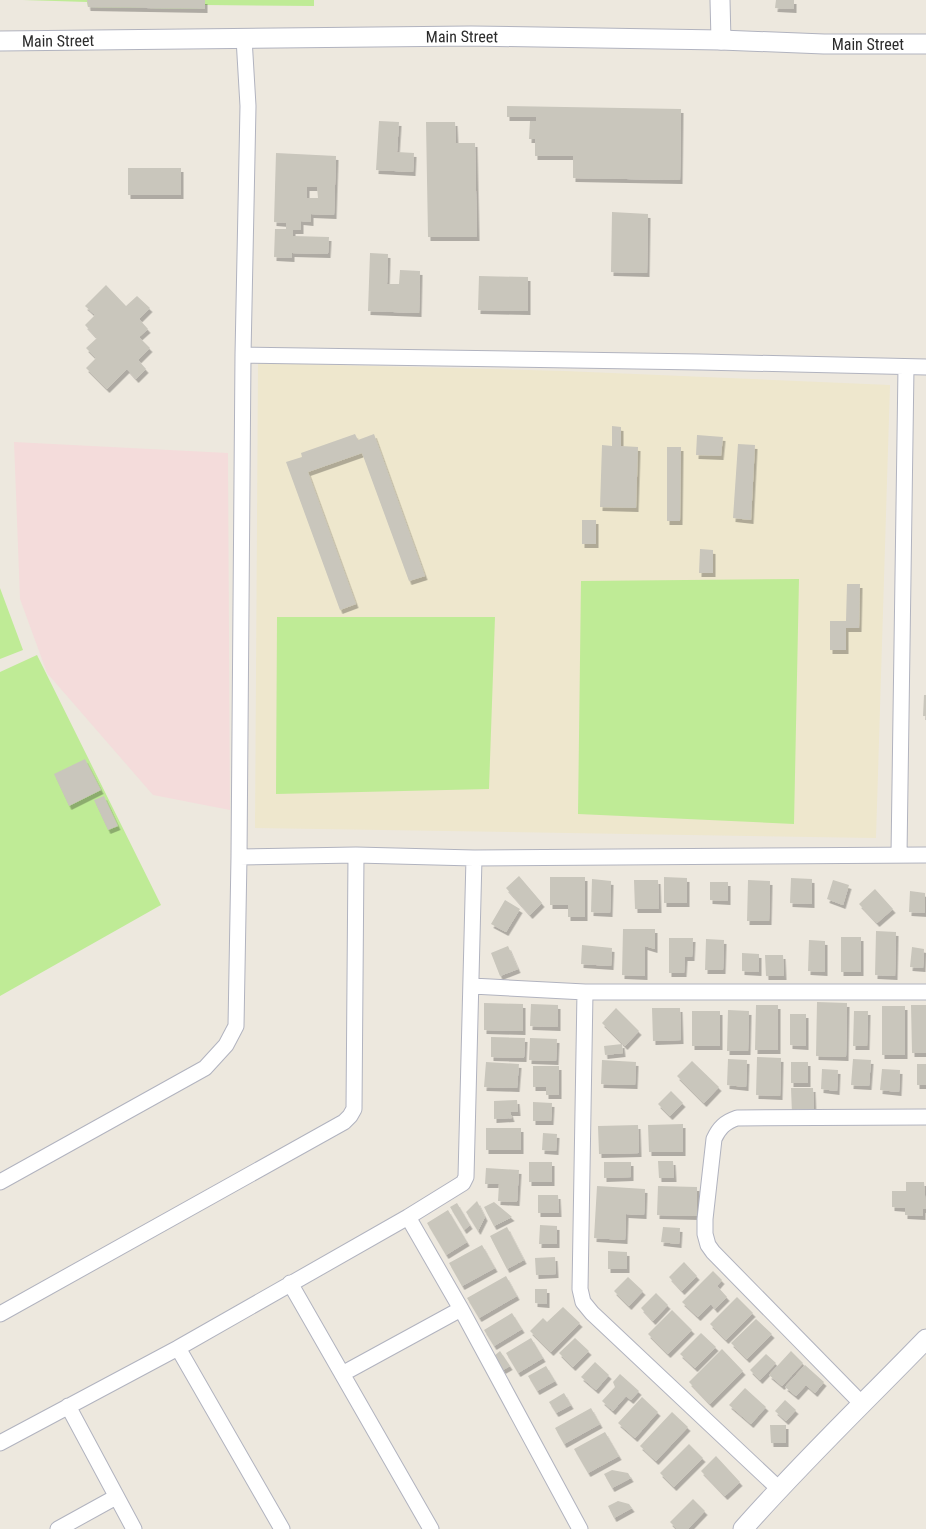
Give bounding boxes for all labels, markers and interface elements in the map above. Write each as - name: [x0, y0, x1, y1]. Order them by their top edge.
- street label: Main Street: [426, 26, 499, 46]
- street label: Main Street: [22, 30, 95, 50]
- street label: Main Street: [832, 35, 904, 54]

